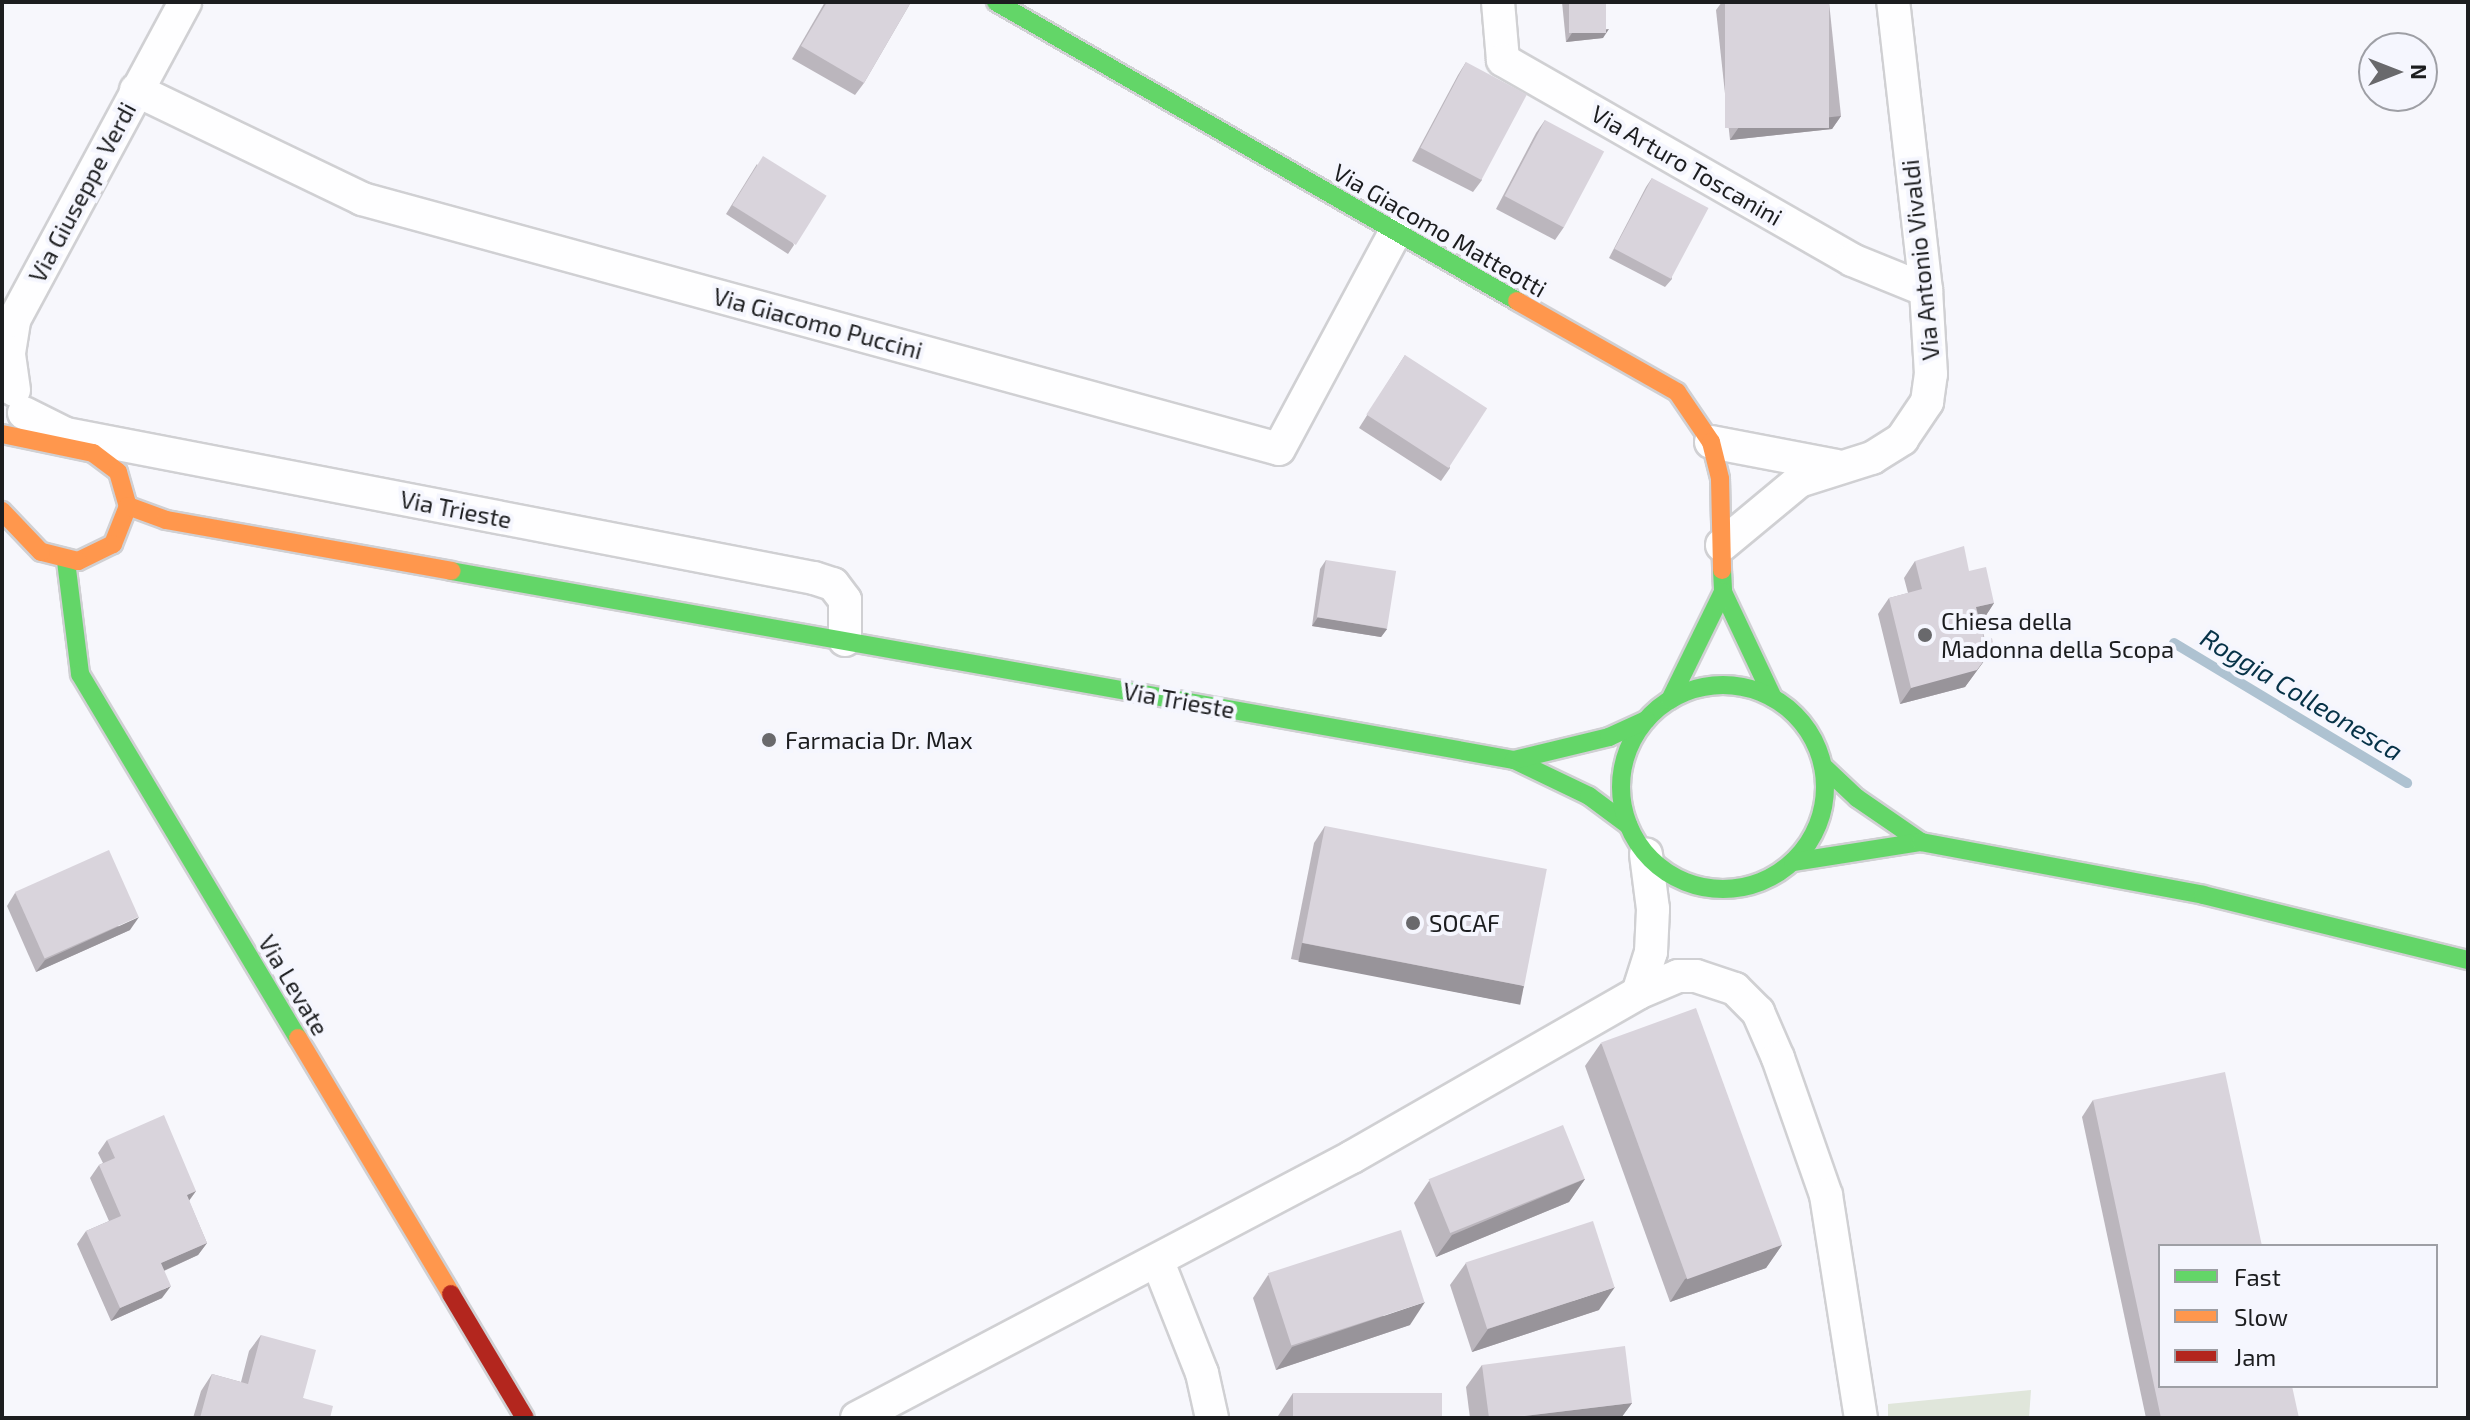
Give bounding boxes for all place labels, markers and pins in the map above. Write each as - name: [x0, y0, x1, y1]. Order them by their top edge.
- place label: Chiesa della Madonna della Scopa: [1941, 607, 2174, 663]
- marker: Chiesa della Madonna della Scopa: [1916, 626, 1934, 644]
- place label: Farmacia Dr. Max: [785, 726, 973, 754]
- marker: Farmacia Dr. Max: [760, 731, 778, 749]
- place label: SOCAF: [1429, 909, 1500, 937]
- marker: SOCAF: [1404, 914, 1422, 932]

